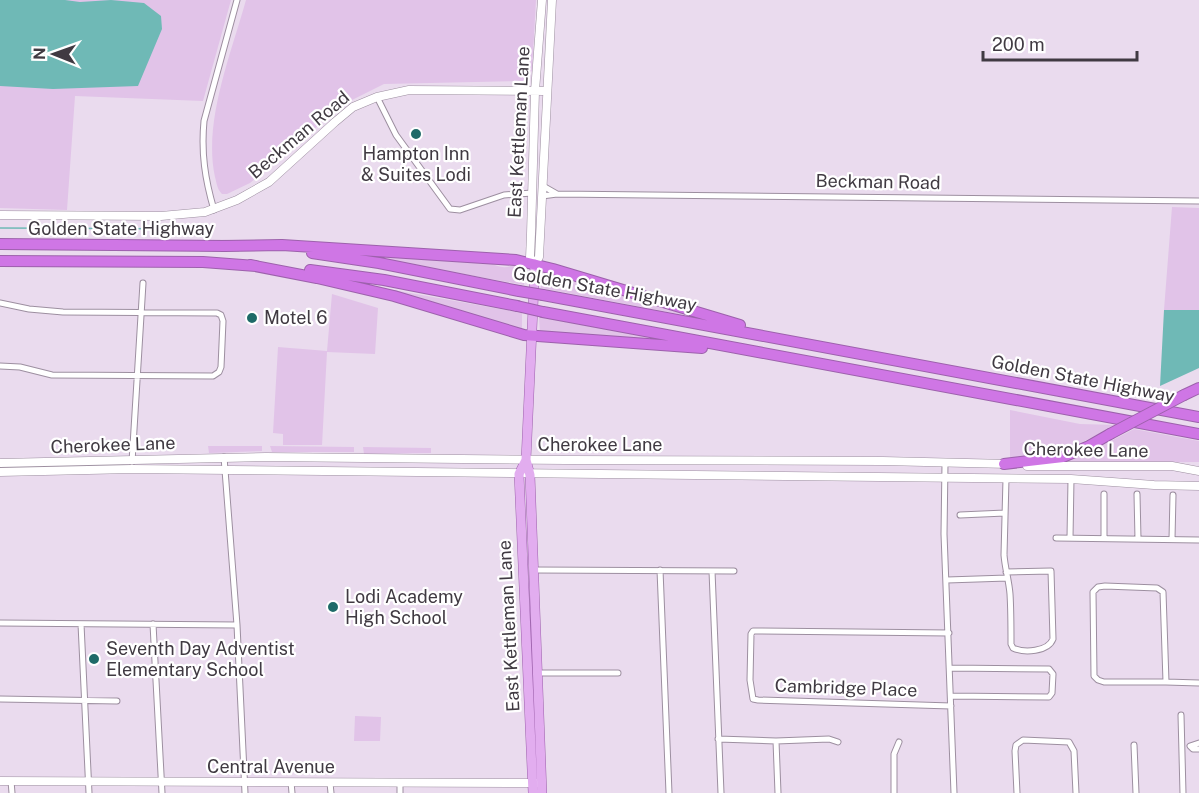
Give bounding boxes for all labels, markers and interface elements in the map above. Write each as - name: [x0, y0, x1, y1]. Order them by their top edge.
- north arrow: [24, 24, 84, 84]
- scale bar: [983, 24, 1138, 62]
- text: 200 m: [992, 34, 1045, 55]
- street label: East Kettleman Lane: [504, 46, 533, 218]
- text: N: [30, 47, 49, 60]
- street label: Beckman Road: [244, 86, 353, 183]
- marker: Hampton Inn & Suites Lodi: [409, 127, 423, 141]
- place label: Hampton Inn & Suites Lodi: [361, 143, 471, 185]
- street label: Beckman Road: [815, 170, 941, 193]
- street label: Golden State Highway: [28, 218, 214, 239]
- street label: Golden State Highway: [512, 262, 699, 315]
- place label: Motel 6: [264, 307, 328, 328]
- marker: Motel 6: [245, 311, 259, 325]
- street label: Golden State Highway: [990, 350, 1177, 407]
- street label: Cherokee Lane: [50, 432, 176, 457]
- street label: Cherokee Lane: [537, 434, 663, 455]
- street label: Cherokee Lane: [1023, 438, 1149, 461]
- street label: East Kettleman Lane: [494, 540, 523, 712]
- place label: Lodi Academy High School: [345, 586, 463, 628]
- marker: Lodi Academy High School: [326, 600, 340, 614]
- place label: Seventh Day Adventist Elementary School: [106, 638, 295, 680]
- marker: Seventh Day Adventist Elementary School: [87, 652, 101, 666]
- street label: Cambridge Place: [774, 675, 918, 700]
- street label: Central Avenue: [207, 756, 335, 777]

